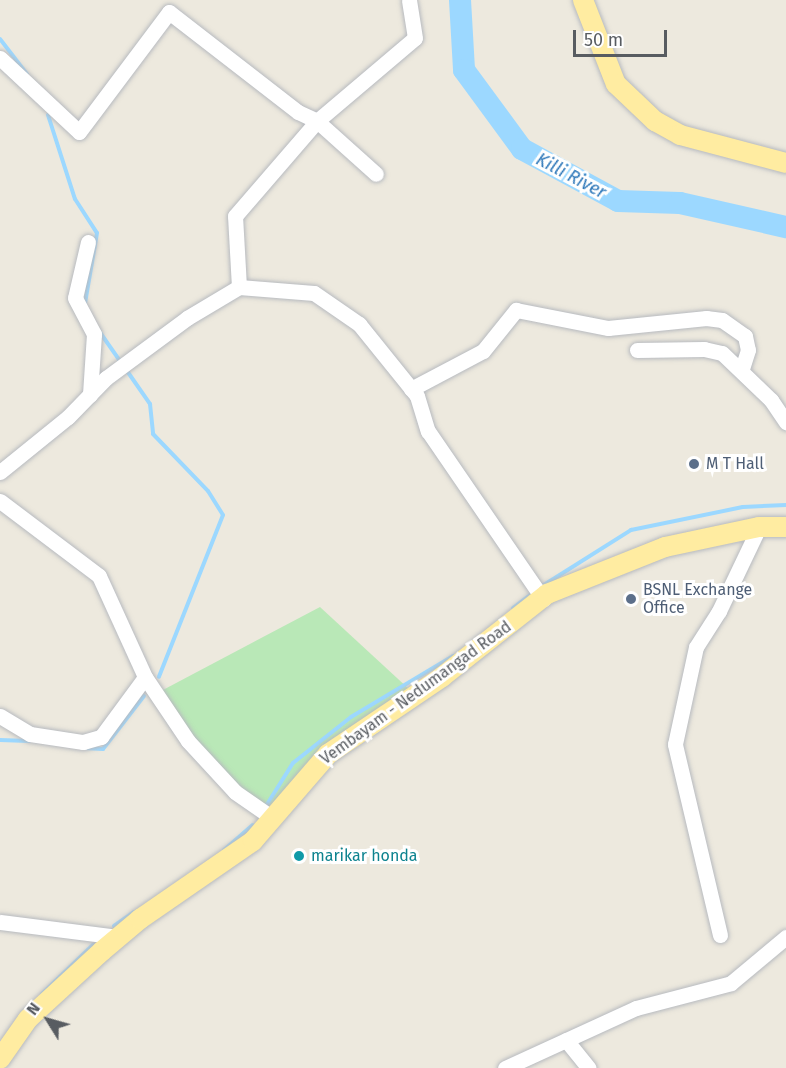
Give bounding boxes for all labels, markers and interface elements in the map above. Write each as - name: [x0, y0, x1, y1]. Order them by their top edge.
- scale bar: [576, 18, 670, 56]
- text: 50 m: [584, 29, 623, 51]
- water label: Killi River: [532, 149, 610, 203]
- place label: M T Hall: [706, 454, 764, 474]
- marker: M T Hall: [687, 457, 701, 471]
- place label: BSNL Exchange Office: [643, 580, 752, 618]
- marker: BSNL Exchange Office: [624, 592, 638, 606]
- street label: Vembayam - Nedumangad Road: [317, 617, 515, 769]
- place label: marikar honda: [311, 846, 418, 866]
- marker: marikar honda: [292, 849, 306, 863]
- north arrow: [18, 990, 78, 1050]
- text: N: [22, 999, 44, 1019]

